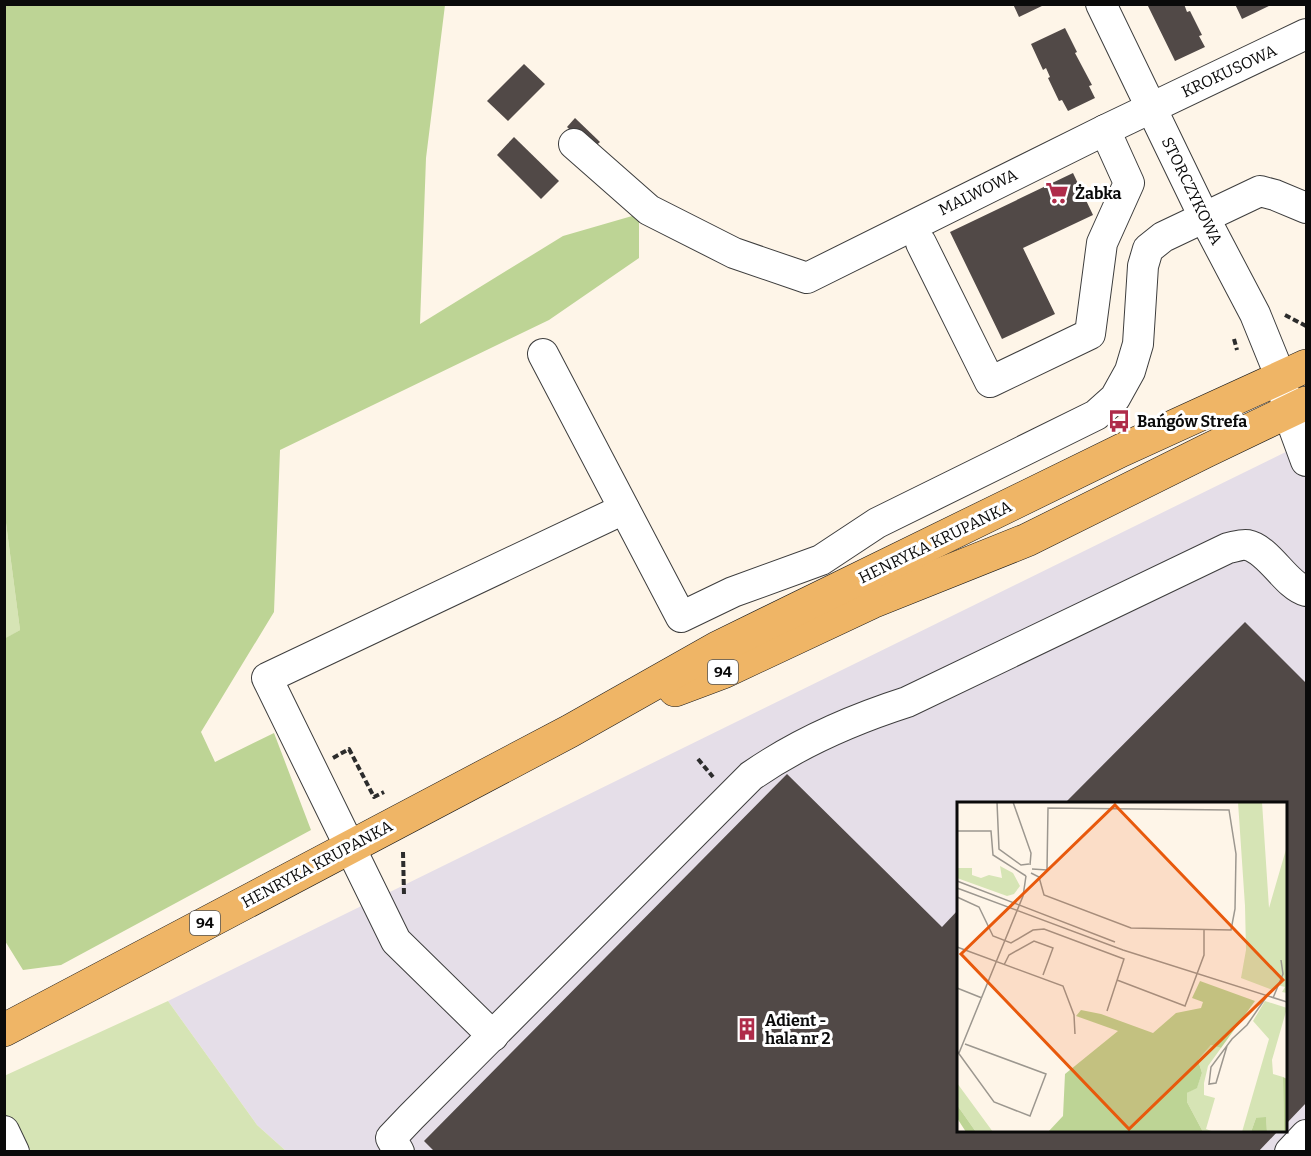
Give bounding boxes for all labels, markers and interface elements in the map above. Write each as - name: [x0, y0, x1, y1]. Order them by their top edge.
- street label: KROKUSOWA: [1179, 40, 1280, 101]
- street label: STORCZYKOWA: [1158, 134, 1227, 249]
- street label: MALWOWA: [936, 164, 1021, 219]
- supermarket icon: Żabka: [1044, 180, 1070, 206]
- place label: Żabka: [1075, 184, 1122, 203]
- bus stop icon: Bańgów Strefa: [1106, 408, 1132, 434]
- place label: Bańgów Strefa: [1137, 412, 1247, 431]
- street label: HENRYKA KRUPANKA: [855, 496, 1015, 587]
- road number: 94: [708, 660, 738, 684]
- inset map: [957, 802, 1287, 1132]
- street label: HENRYKA KRUPANKA: [238, 816, 396, 912]
- road number: 94: [190, 911, 220, 935]
- place label: Adient - hala nr 2: [765, 1011, 831, 1048]
- building icon: Adient - hala nr 2: [734, 1016, 760, 1042]

